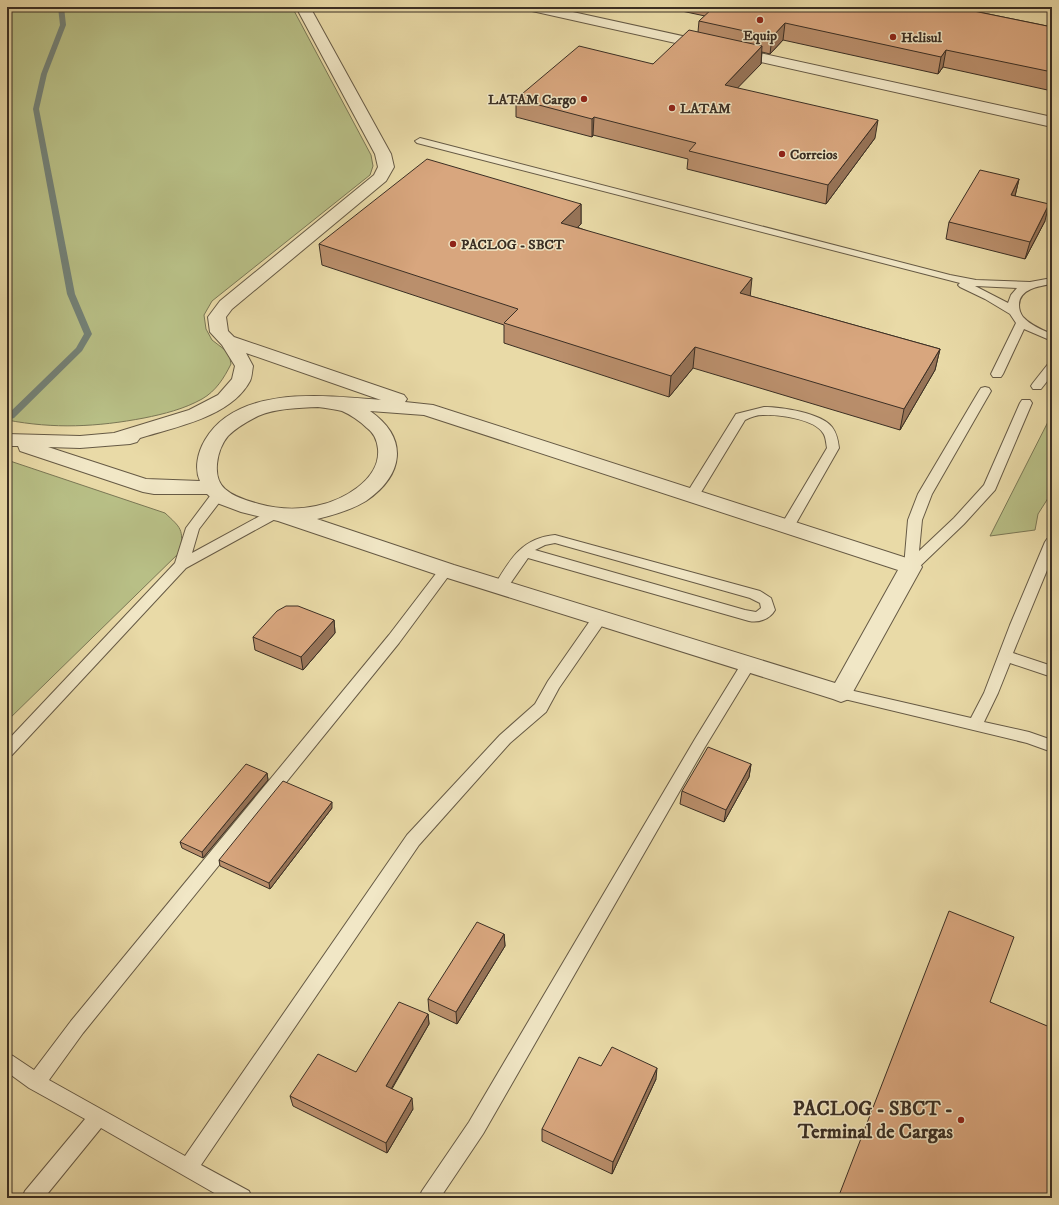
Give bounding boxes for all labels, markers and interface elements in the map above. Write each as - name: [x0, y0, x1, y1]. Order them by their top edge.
- marker: Equip: [755, 15, 765, 25]
- place label: Equip: [743, 27, 777, 45]
- place label: Helisul: [901, 29, 943, 47]
- marker: Helisul: [888, 32, 898, 42]
- place label: LATAM Cargo: [488, 91, 576, 109]
- marker: LATAM Cargo: [579, 94, 589, 104]
- place label: LATAM: [680, 100, 731, 118]
- marker: LATAM: [667, 103, 677, 113]
- place label: Correios: [790, 146, 838, 164]
- marker: Correios: [777, 149, 787, 159]
- place label: PACLOG - SBCT: [461, 236, 565, 254]
- marker: PACLOG - SBCT: [448, 239, 458, 249]
- place label: PACLOG - SBCT - Terminal de Cargas: [793, 1097, 953, 1145]
- marker: PACLOG - SBCT - Terminal de Cargas: [956, 1115, 966, 1125]

